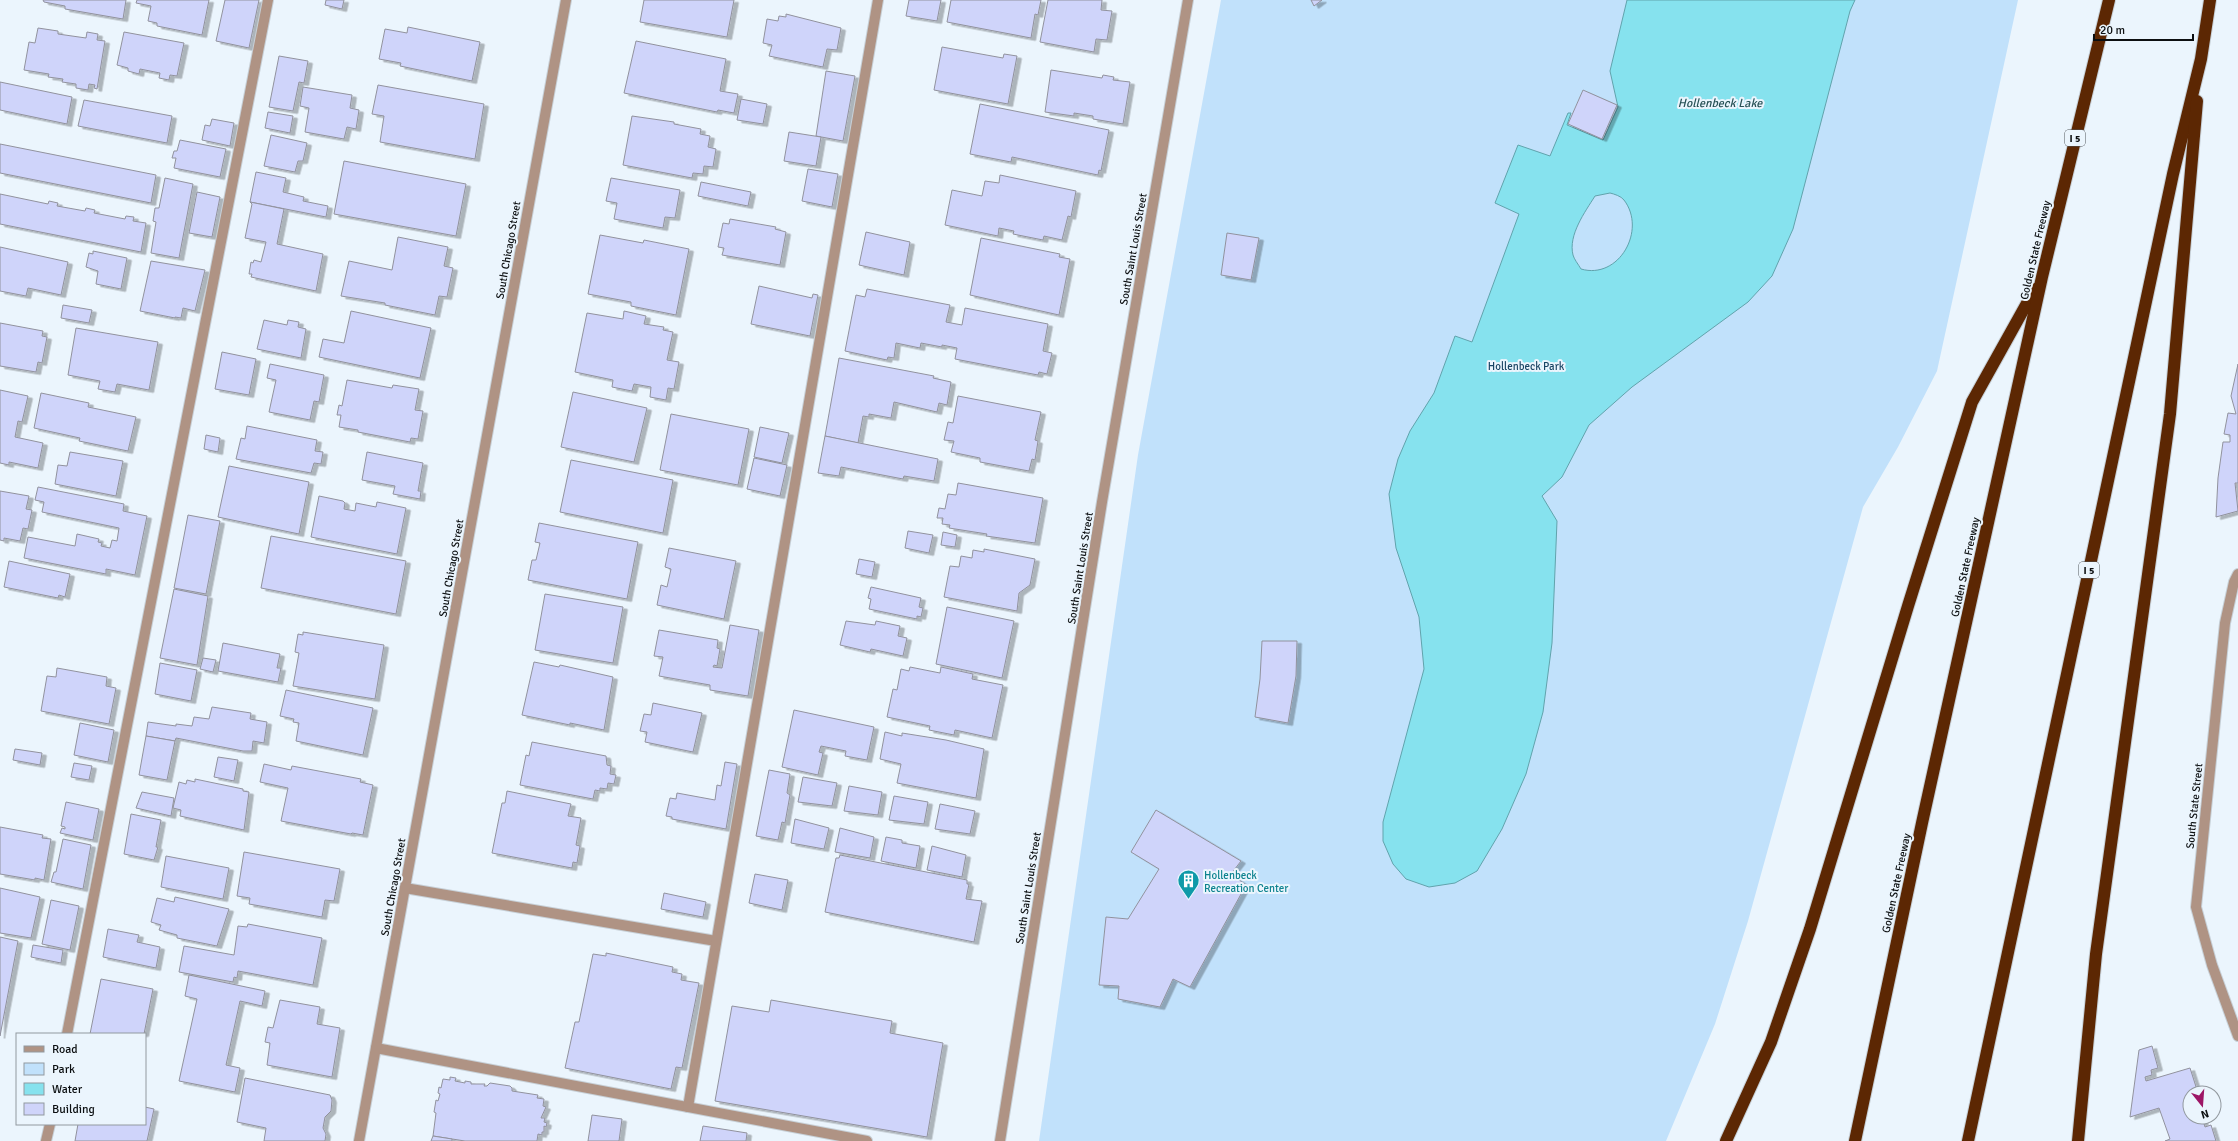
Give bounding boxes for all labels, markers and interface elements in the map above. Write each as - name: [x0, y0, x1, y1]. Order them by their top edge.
- scale bar: [2094, 16, 2193, 42]
- text: 20 m: [2100, 23, 2125, 38]
- water label: Hollenbeck Lake: [1678, 96, 1763, 111]
- road number: I 5: [2065, 130, 2085, 146]
- street label: South Saint Louis Street: [1117, 192, 1150, 306]
- street label: Golden State Freeway: [2018, 198, 2053, 301]
- street label: South Chicago Street: [493, 200, 524, 300]
- park label: Hollenbeck Park: [1488, 360, 1565, 373]
- street label: South Saint Louis Street: [1065, 511, 1096, 625]
- street label: Golden State Freeway: [1949, 515, 1983, 618]
- street label: South Chicago Street: [436, 518, 467, 618]
- road number: I 5: [2079, 562, 2099, 578]
- street label: South State Street: [2184, 763, 2205, 849]
- street label: South Saint Louis Street: [1013, 831, 1044, 945]
- street label: Golden State Freeway: [1880, 831, 1914, 934]
- street label: South Chicago Street: [378, 837, 409, 937]
- building icon: Hollenbeck Recreation Center: [1175, 868, 1201, 901]
- place label: Hollenbeck Recreation Center: [1204, 869, 1288, 895]
- legend: [16, 1033, 146, 1125]
- text: Road: [52, 1042, 78, 1057]
- text: Park: [52, 1062, 75, 1077]
- text: Water: [52, 1082, 83, 1097]
- north arrow: [2182, 1085, 2222, 1125]
- text: Building: [52, 1102, 95, 1117]
- text: N: [2199, 1107, 2210, 1121]

